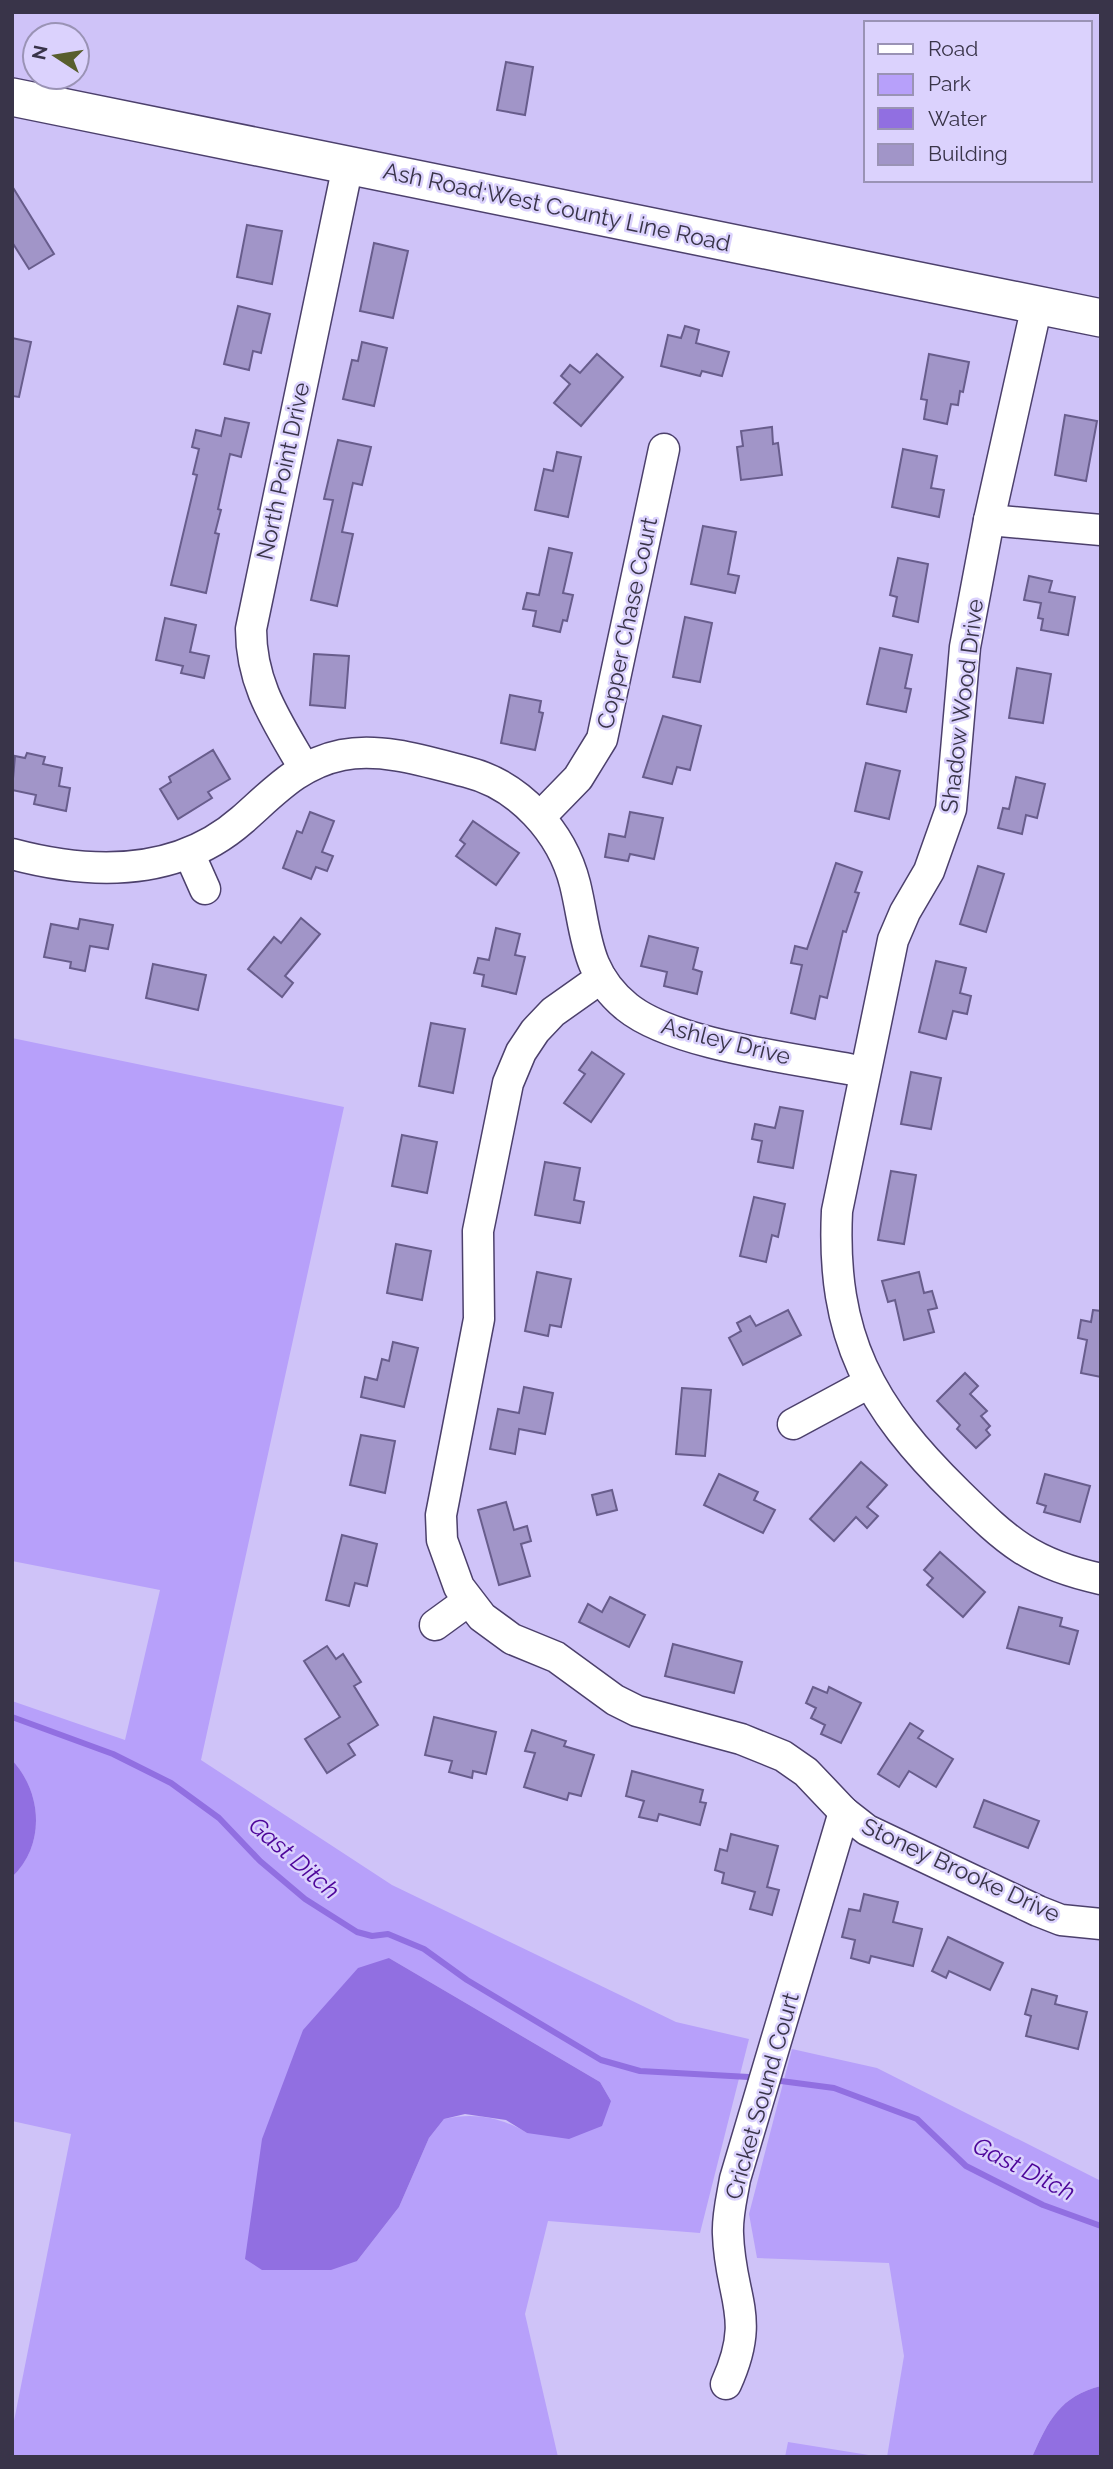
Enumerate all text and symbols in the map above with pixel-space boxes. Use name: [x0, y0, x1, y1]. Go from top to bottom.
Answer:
north arrow: [21, 21, 91, 91]
legend: [864, 21, 1092, 182]
text: Road: [928, 36, 978, 61]
text: N: [27, 43, 52, 62]
text: Park: [928, 71, 971, 96]
text: Water: [928, 106, 987, 131]
text: Building: [928, 141, 1008, 166]
street label: Ash Road;West County Line Road: [381, 156, 733, 257]
street label: North Point Drive: [251, 380, 315, 562]
street label: Copper Chase Court: [591, 514, 662, 731]
street label: Shadow Wood Drive: [935, 597, 988, 815]
street label: Ashley Drive: [659, 1011, 793, 1070]
water label: Gast Ditch: [243, 1810, 346, 1905]
street label: Stoney Brooke Drive: [858, 1812, 1065, 1927]
street label: Cricket Sound Court: [719, 1989, 804, 2202]
water label: Gast Ditch: [968, 2130, 1080, 2207]

